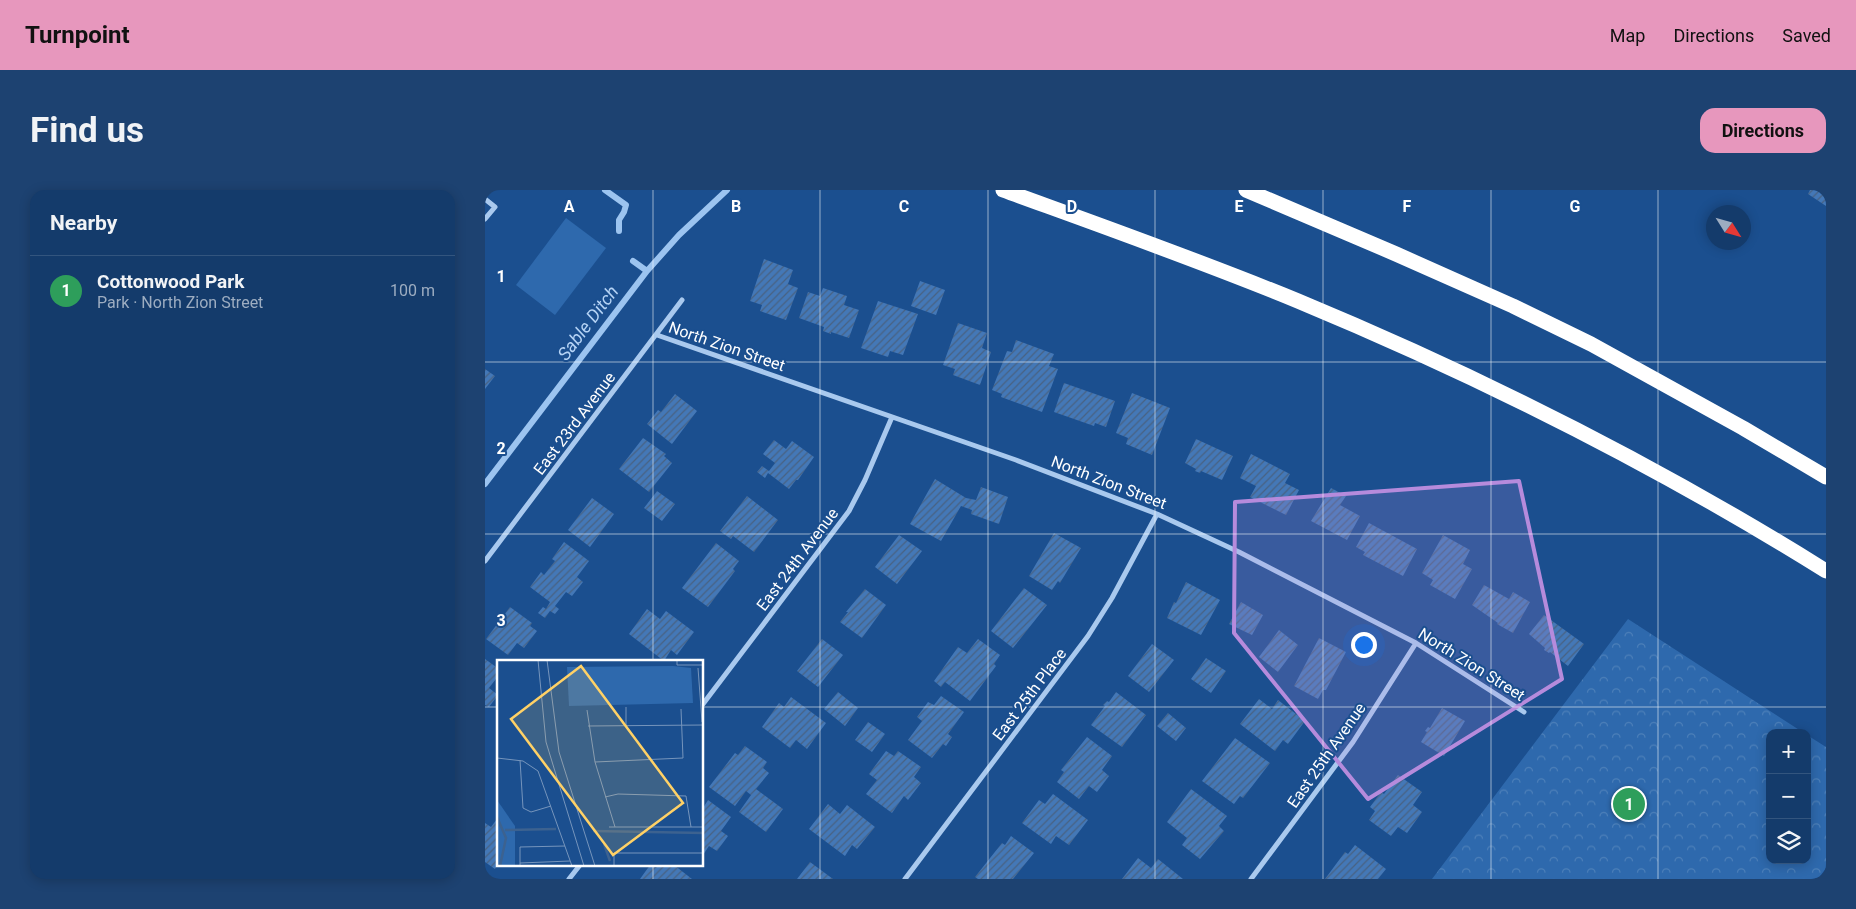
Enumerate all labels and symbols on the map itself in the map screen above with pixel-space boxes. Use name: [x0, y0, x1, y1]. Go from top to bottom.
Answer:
text: A: [564, 197, 575, 216]
text: B: [731, 197, 741, 216]
text: C: [899, 197, 909, 216]
text: D: [1067, 197, 1077, 216]
text: E: [1235, 197, 1244, 216]
text: F: [1403, 197, 1412, 216]
text: G: [1570, 197, 1581, 216]
north arrow: [1706, 205, 1751, 250]
text: 1: [496, 267, 506, 286]
water label: Sable Ditch: [553, 281, 622, 364]
street label: North Zion Street: [666, 318, 788, 375]
street label: East 23rd Avenue: [530, 368, 619, 478]
text: 2: [496, 439, 506, 458]
street label: North Zion Street: [1048, 452, 1169, 513]
street label: East 24th Avenue: [753, 504, 842, 614]
text: 3: [496, 611, 506, 630]
street label: North Zion Street: [1415, 624, 1528, 705]
your location: [1351, 632, 1377, 658]
street label: East 25th Place: [988, 644, 1070, 744]
inset map: [497, 660, 704, 866]
street label: East 25th Avenue: [1283, 699, 1370, 811]
pin: 1: [1613, 785, 1645, 823]

